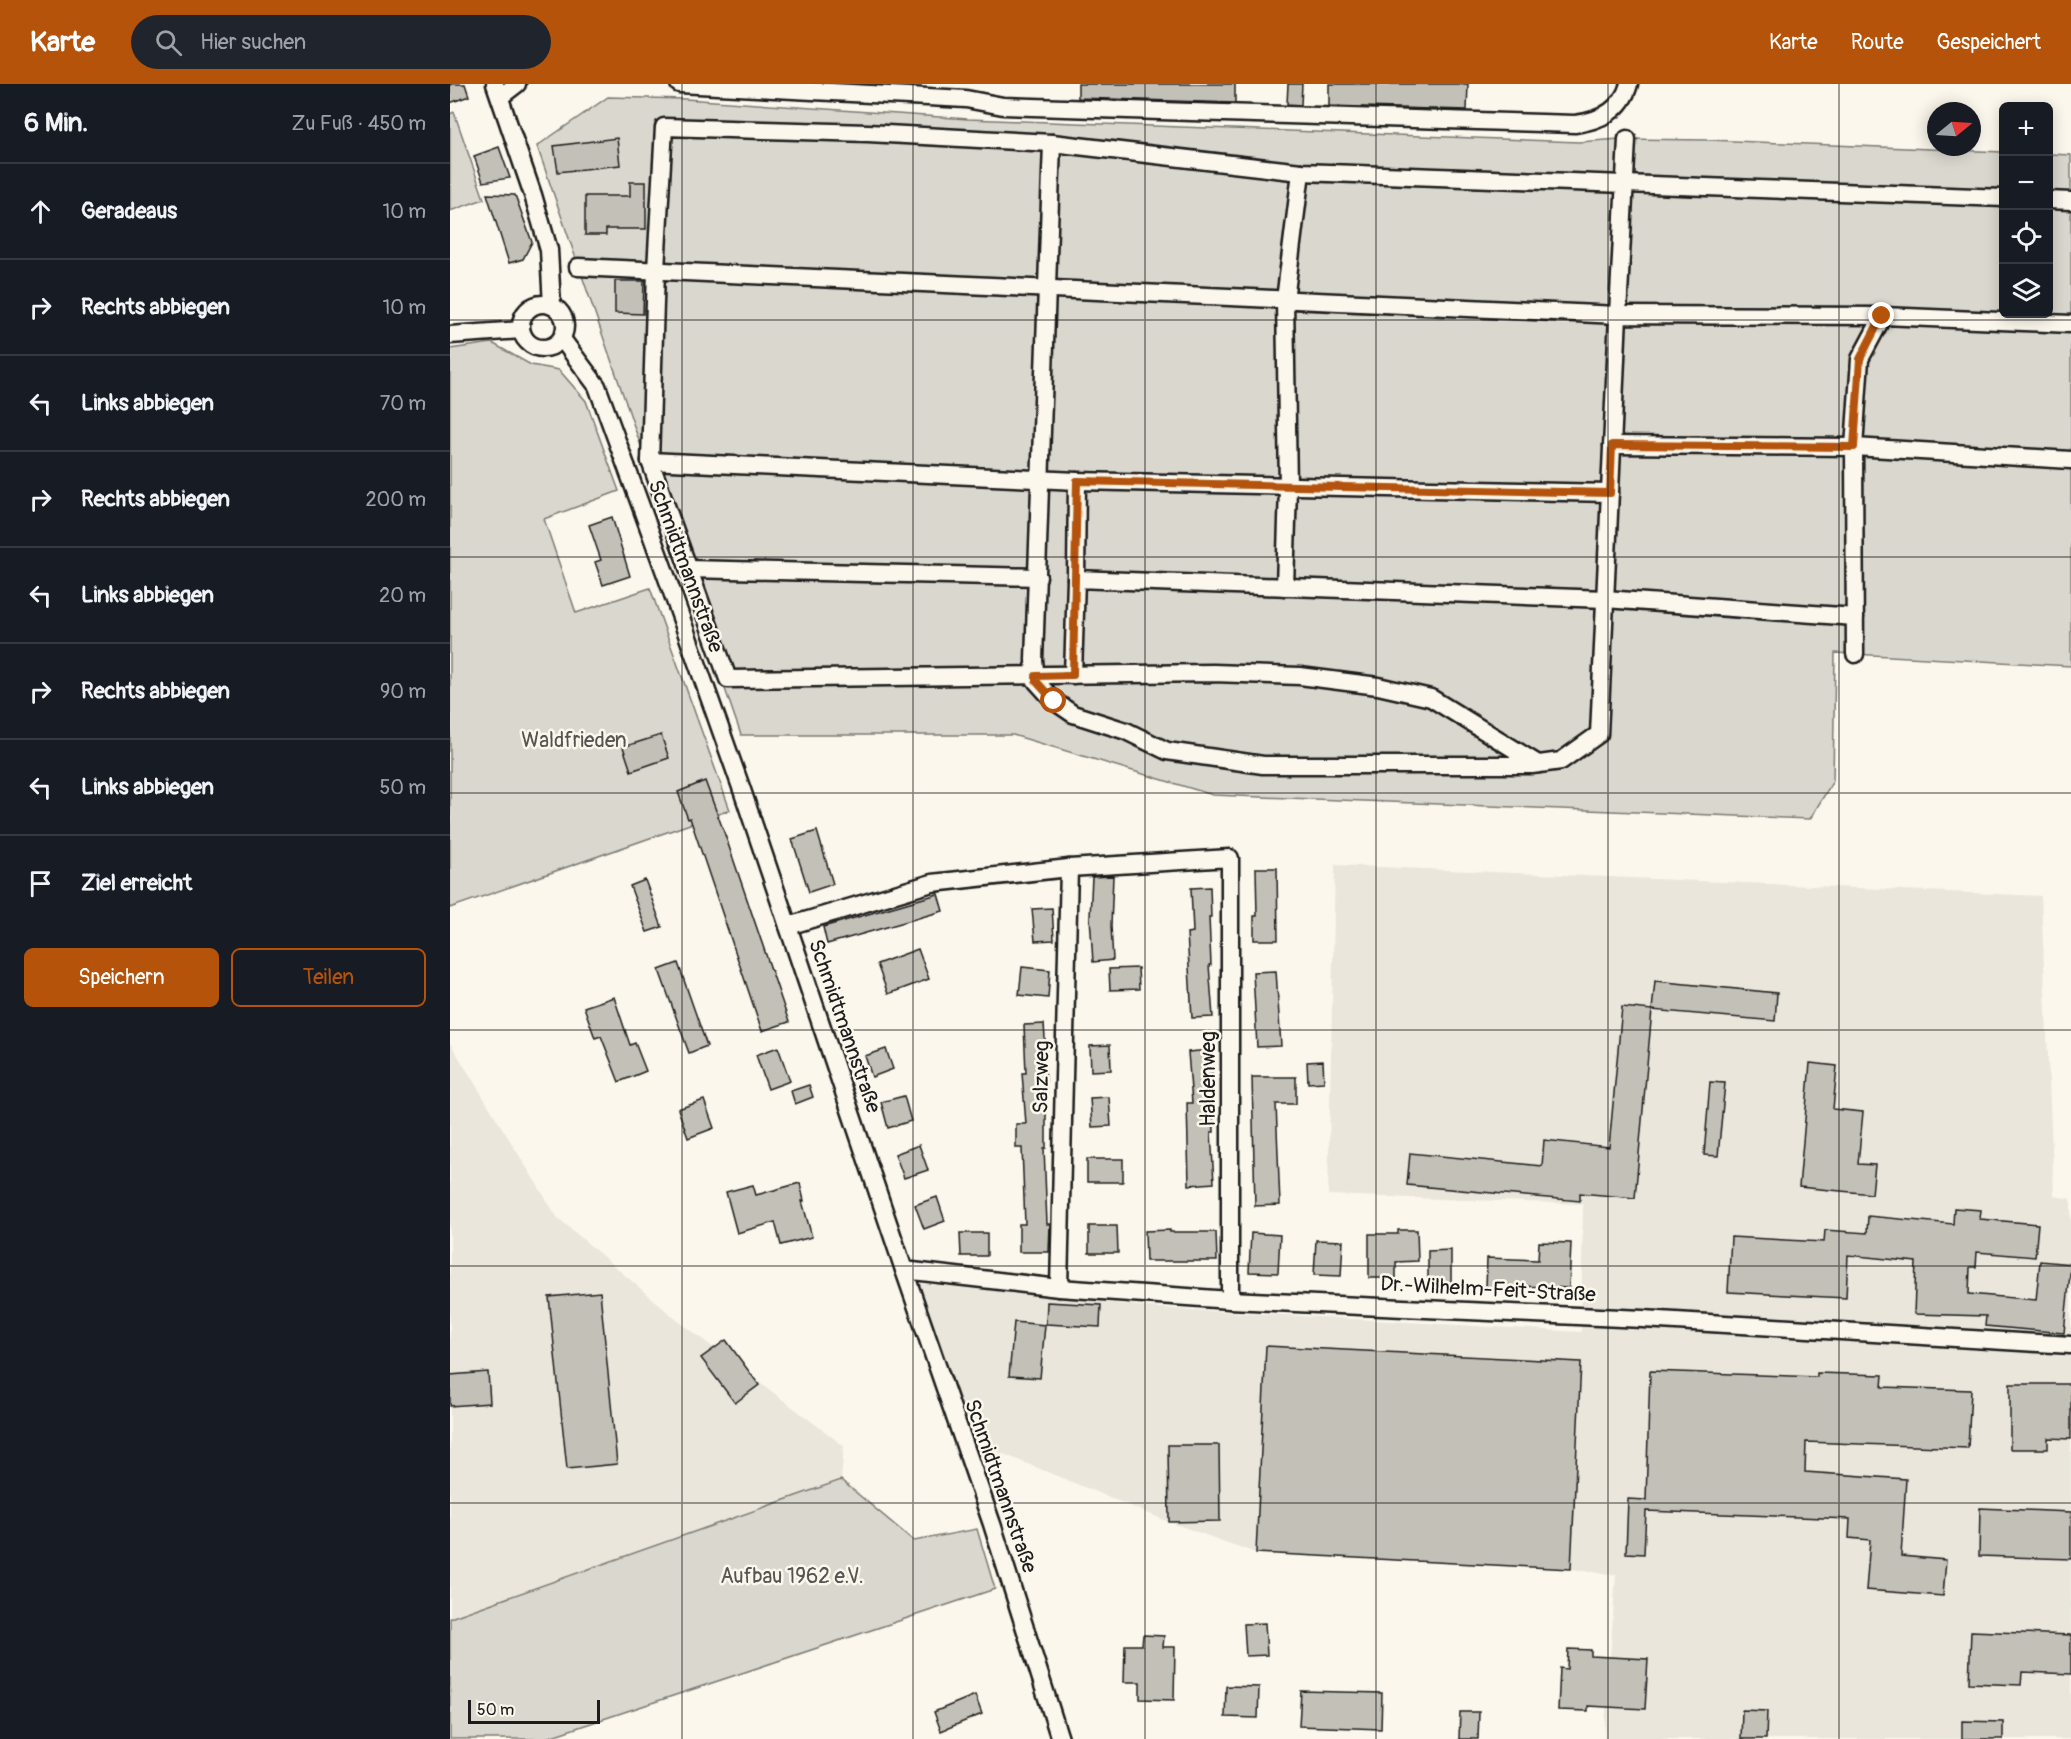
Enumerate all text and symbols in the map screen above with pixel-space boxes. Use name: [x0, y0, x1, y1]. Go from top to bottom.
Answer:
search box: [131, 15, 551, 69]
text: Karte: [30, 25, 95, 60]
icon: search: [152, 26, 185, 59]
text: Hier suchen: [200, 28, 306, 56]
text: Karte: [1769, 29, 1818, 56]
text: Route: [1851, 29, 1904, 56]
text: Gespeichert: [1937, 29, 2041, 56]
north arrow: [1927, 102, 1981, 156]
map controls: [1999, 102, 2053, 318]
button: +: [1999, 102, 2053, 156]
text: 6 Min.: [24, 107, 88, 139]
text: Zu Fuß · 450 m: [292, 111, 426, 136]
button: −: [1999, 156, 2053, 210]
icon: ahead: [24, 195, 57, 228]
text: Geradeaus: [81, 197, 177, 225]
text: 10 m: [382, 199, 426, 224]
button: locate: [1999, 210, 2053, 264]
button: layers: [1999, 264, 2053, 318]
icon: right: [24, 291, 57, 324]
text: Rechts abbiegen: [81, 293, 230, 321]
text: 10 m: [382, 295, 426, 320]
route end: [1868, 302, 1894, 328]
icon: left: [24, 387, 57, 420]
text: Links abbiegen: [81, 389, 214, 417]
text: 70 m: [380, 391, 426, 416]
street label: Schmidtmannstraße: [642, 476, 730, 657]
icon: right: [24, 483, 57, 516]
text: Rechts abbiegen: [81, 485, 230, 513]
text: 200 m: [365, 487, 426, 512]
icon: left: [24, 579, 57, 612]
text: Links abbiegen: [81, 581, 214, 609]
text: 20 m: [379, 583, 426, 608]
icon: right: [24, 675, 57, 708]
text: Rechts abbiegen: [81, 677, 230, 705]
text: 90 m: [380, 679, 426, 704]
route start: [1040, 687, 1066, 713]
park label: Waldfrieden: [521, 727, 627, 754]
icon: left: [24, 771, 57, 804]
text: Links abbiegen: [81, 773, 214, 801]
text: 50 m: [379, 775, 426, 800]
icon: arrive: [24, 867, 57, 900]
text: Ziel erreicht: [81, 869, 192, 897]
street label: Schmidtmannstraße: [802, 936, 887, 1117]
button: Speichern: [24, 948, 219, 1007]
button: Teilen: [231, 948, 426, 1007]
street label: Haldenweg: [1195, 1031, 1222, 1127]
street label: Salzweg: [1027, 1040, 1056, 1114]
street label: Dr.-Wilhelm-Feit-Straße: [1380, 1270, 1597, 1309]
street label: Schmidtmannstraße: [958, 1396, 1043, 1577]
park label: Aufbau 1962 e.V.: [720, 1563, 864, 1590]
scale bar: [468, 1697, 600, 1724]
text: 50 m: [477, 1700, 514, 1720]

